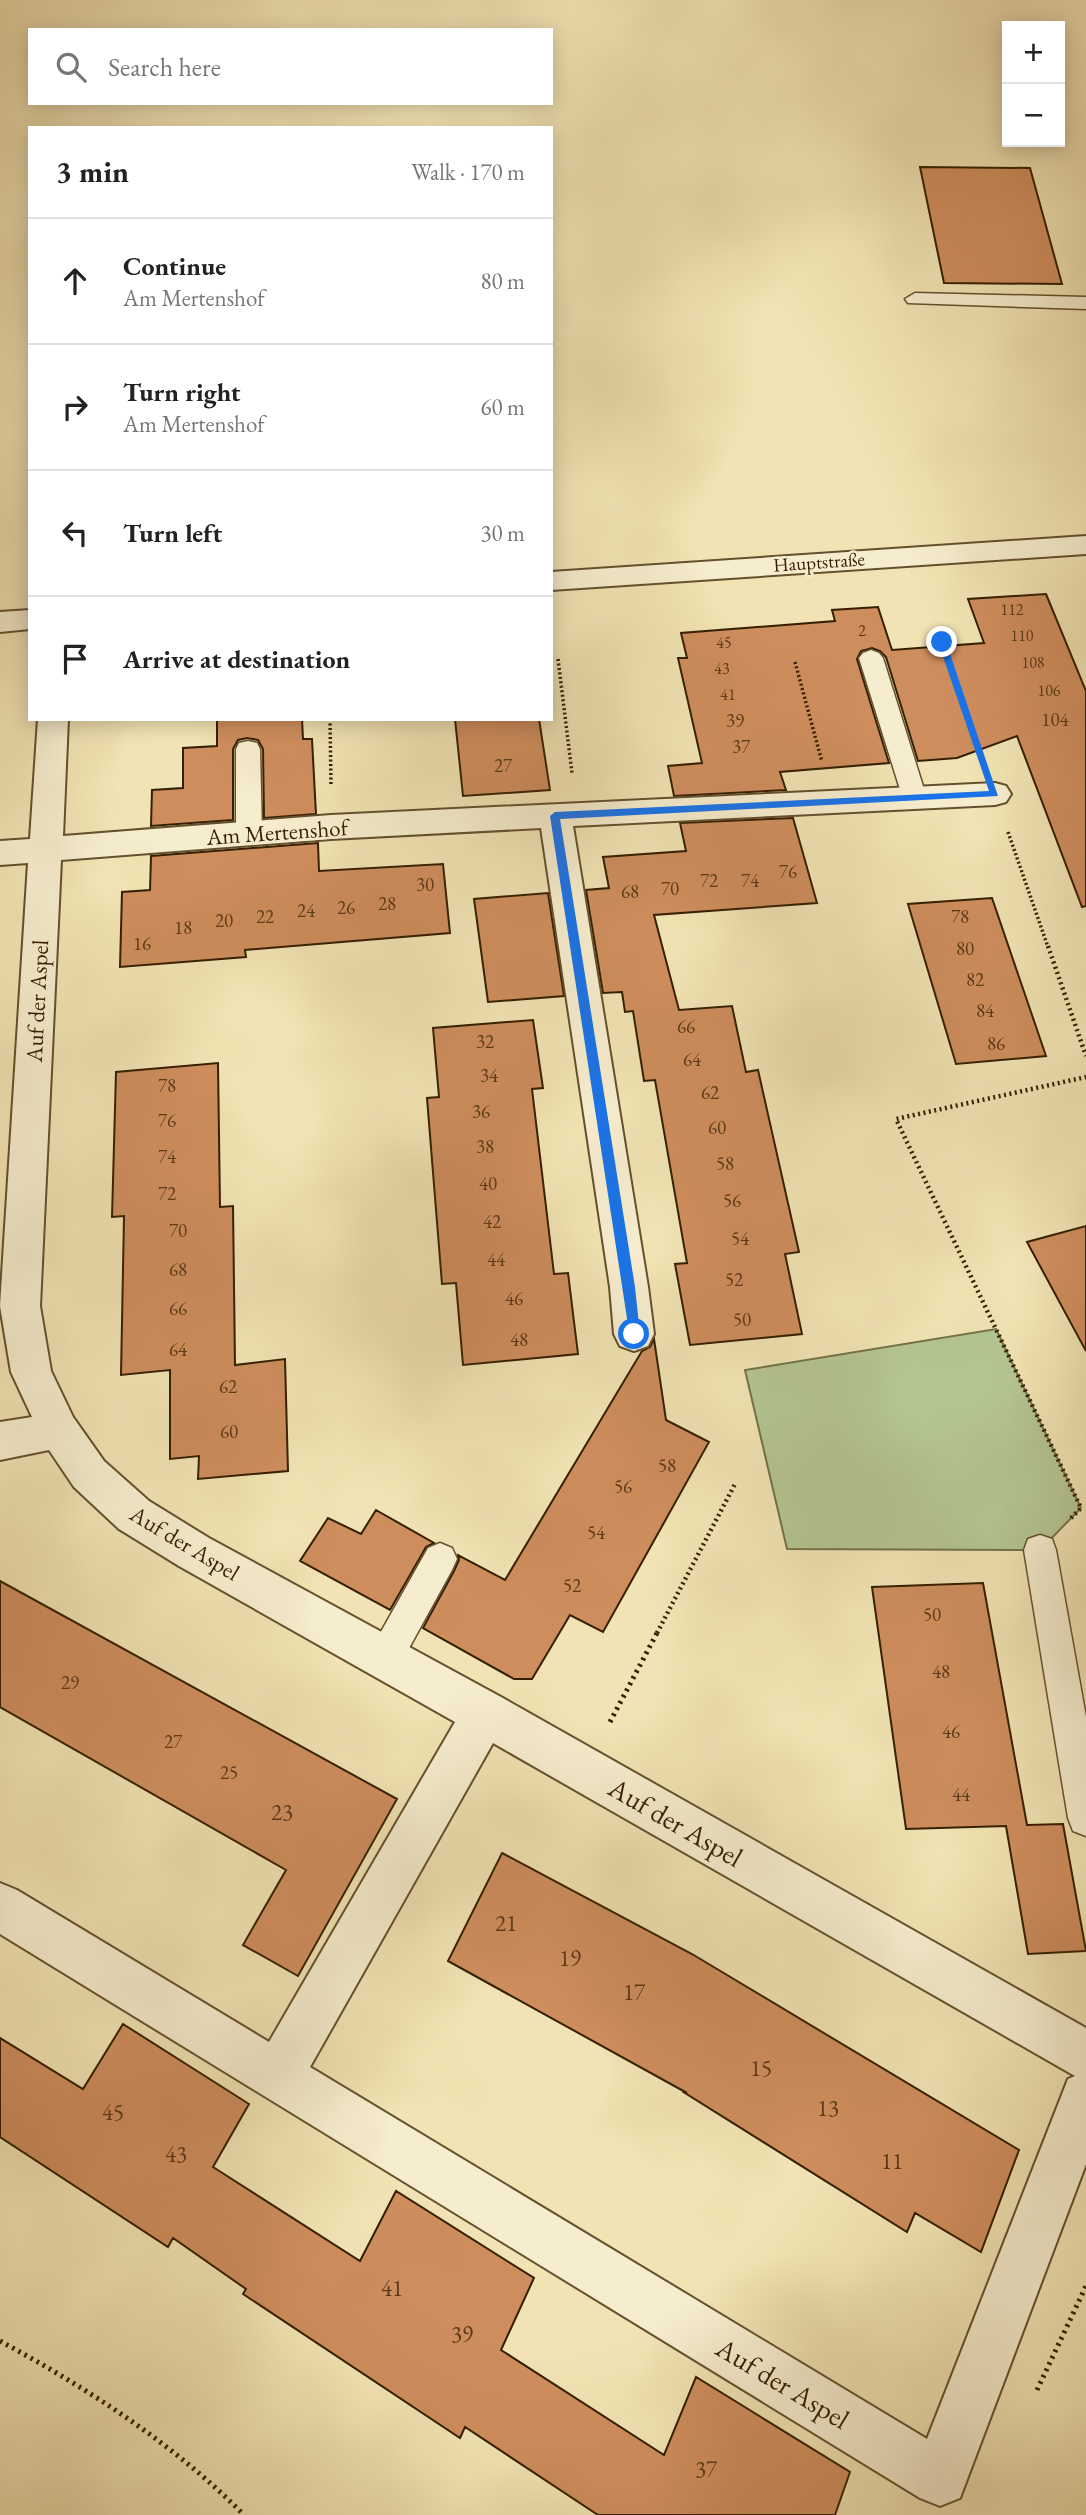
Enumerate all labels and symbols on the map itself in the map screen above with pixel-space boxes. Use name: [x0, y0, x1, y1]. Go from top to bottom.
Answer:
street label: Hauptstraße: [772, 546, 866, 578]
house number: 112: [1000, 599, 1024, 620]
house number: 2: [858, 620, 866, 641]
house number: 110: [1010, 625, 1034, 646]
route end: [926, 626, 957, 657]
house number: 45: [716, 632, 732, 653]
house number: 108: [1021, 652, 1045, 673]
house number: 43: [714, 658, 730, 679]
house number: 106: [1037, 680, 1061, 701]
house number: 41: [720, 684, 736, 705]
house number: 104: [1041, 707, 1070, 732]
house number: 39: [726, 708, 744, 733]
house number: 37: [732, 734, 751, 759]
house number: 27: [494, 753, 513, 778]
street label: Am Mertenshof: [204, 812, 351, 852]
house number: 76: [779, 859, 797, 884]
house number: 72: [700, 868, 718, 893]
house number: 74: [741, 868, 760, 893]
house number: 30: [416, 872, 434, 897]
house number: 70: [661, 876, 679, 901]
house number: 68: [621, 879, 639, 904]
house number: 28: [378, 891, 396, 916]
house number: 26: [337, 895, 355, 920]
house number: 24: [297, 898, 316, 923]
house number: 22: [256, 904, 274, 929]
house number: 78: [951, 904, 969, 929]
house number: 20: [215, 908, 233, 933]
house number: 18: [174, 915, 192, 940]
house number: 16: [133, 931, 151, 956]
house number: 80: [956, 936, 974, 961]
street label: Auf der Aspel: [19, 939, 55, 1064]
house number: 82: [966, 967, 984, 992]
house number: 84: [976, 998, 995, 1023]
house number: 66: [677, 1014, 695, 1039]
house number: 32: [476, 1029, 494, 1054]
house number: 86: [987, 1031, 1005, 1056]
house number: 64: [683, 1047, 702, 1072]
house number: 34: [480, 1063, 499, 1088]
house number: 78: [158, 1073, 176, 1098]
house number: 62: [701, 1080, 719, 1105]
house number: 36: [472, 1099, 490, 1124]
house number: 76: [158, 1108, 176, 1133]
house number: 60: [708, 1115, 726, 1140]
house number: 38: [476, 1134, 494, 1159]
house number: 74: [158, 1144, 177, 1169]
house number: 58: [716, 1151, 734, 1176]
house number: 40: [479, 1171, 497, 1196]
house number: 72: [158, 1181, 176, 1206]
house number: 56: [723, 1188, 741, 1213]
house number: 42: [483, 1209, 501, 1234]
house number: 70: [169, 1218, 187, 1243]
house number: 54: [731, 1226, 750, 1251]
house number: 44: [487, 1247, 506, 1272]
house number: 68: [169, 1257, 187, 1282]
house number: 52: [725, 1267, 743, 1292]
house number: 46: [505, 1286, 523, 1311]
house number: 66: [169, 1296, 187, 1321]
house number: 50: [733, 1307, 751, 1332]
route start: [618, 1318, 649, 1349]
house number: 48: [510, 1327, 528, 1352]
house number: 64: [169, 1337, 188, 1362]
house number: 62: [219, 1374, 237, 1399]
house number: 60: [220, 1419, 238, 1444]
house number: 58: [658, 1453, 676, 1478]
house number: 56: [614, 1474, 632, 1499]
street label: Auf der Aspel: [124, 1498, 246, 1588]
house number: 54: [587, 1520, 606, 1545]
house number: 52: [563, 1573, 581, 1598]
house number: 50: [923, 1602, 941, 1627]
house number: 48: [932, 1659, 950, 1684]
house number: 29: [61, 1670, 79, 1695]
house number: 46: [942, 1719, 960, 1744]
house number: 27: [164, 1729, 183, 1754]
house number: 25: [220, 1760, 238, 1785]
street label: Auf der Aspel: [601, 1769, 750, 1875]
house number: 44: [952, 1782, 971, 1807]
house number: 23: [271, 1797, 293, 1827]
house number: 21: [495, 1908, 517, 1938]
house number: 19: [559, 1943, 581, 1973]
house number: 17: [623, 1977, 646, 2007]
house number: 15: [750, 2053, 772, 2083]
house number: 13: [817, 2093, 839, 2123]
house number: 45: [102, 2097, 124, 2127]
house number: 43: [165, 2139, 187, 2169]
house number: 11: [881, 2146, 903, 2176]
house number: 41: [381, 2273, 403, 2303]
house number: 39: [451, 2319, 473, 2349]
street label: Auf der Aspel: [709, 2329, 856, 2437]
house number: 37: [695, 2454, 718, 2484]

